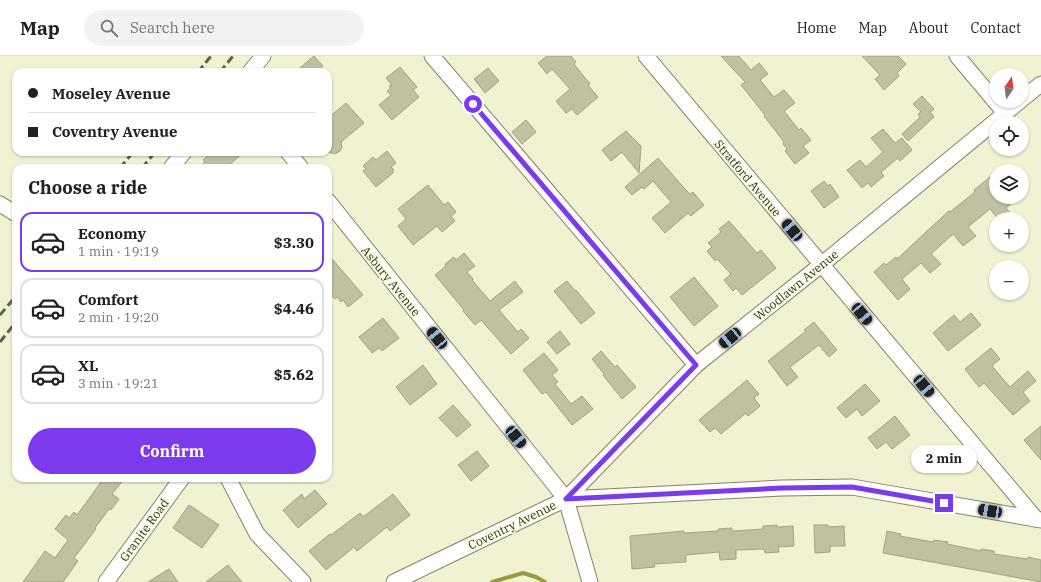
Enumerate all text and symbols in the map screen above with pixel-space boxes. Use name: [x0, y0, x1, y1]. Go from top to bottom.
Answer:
search box: [84, 10, 364, 46]
text: Map: [20, 16, 60, 40]
icon: search: [98, 17, 120, 39]
text: Search here: [130, 18, 214, 37]
text: Home: [797, 19, 836, 37]
text: Map: [858, 19, 887, 37]
text: About: [909, 19, 948, 37]
text: Contact: [970, 19, 1021, 37]
north arrow: [989, 68, 1029, 108]
map controls: [989, 68, 1029, 300]
text: Moseley Avenue: [52, 84, 170, 103]
route start: [464, 95, 482, 113]
button: locate: [989, 116, 1029, 156]
text: Coventry Avenue: [52, 122, 177, 141]
street label: Stratford Avenue: [712, 137, 784, 219]
button: layers: [989, 164, 1029, 204]
text: Choose a ride: [28, 176, 147, 199]
button: +: [989, 212, 1029, 252]
car: [780, 217, 804, 243]
icon: car: [30, 224, 66, 260]
text: Economy: [78, 224, 146, 243]
text: $3.30: [274, 233, 314, 252]
text: 1 min · 19:19: [78, 243, 159, 260]
street label: Asbury Avenue: [358, 243, 424, 319]
street label: Woodlawn Avenue: [751, 246, 841, 324]
button: −: [989, 260, 1029, 300]
icon: car: [30, 290, 66, 326]
text: Comfort: [78, 290, 138, 309]
text: $4.46: [274, 299, 314, 318]
car: [850, 301, 874, 327]
text: 2 min · 19:20: [78, 309, 159, 326]
car: [425, 325, 449, 351]
car: [717, 326, 743, 350]
icon: car: [30, 356, 66, 392]
text: XL: [78, 356, 98, 375]
text: $5.62: [274, 365, 314, 384]
car: [912, 373, 936, 399]
text: 3 min · 19:21: [78, 375, 159, 392]
car: [504, 424, 528, 450]
button: Confirm: [28, 428, 316, 474]
callout: 2 min: [911, 445, 977, 473]
text: 2 min: [926, 450, 962, 467]
route end: [935, 494, 953, 512]
street label: Granite Road: [116, 496, 172, 564]
street label: Coventry Avenue: [466, 497, 558, 553]
car: [977, 503, 1003, 519]

